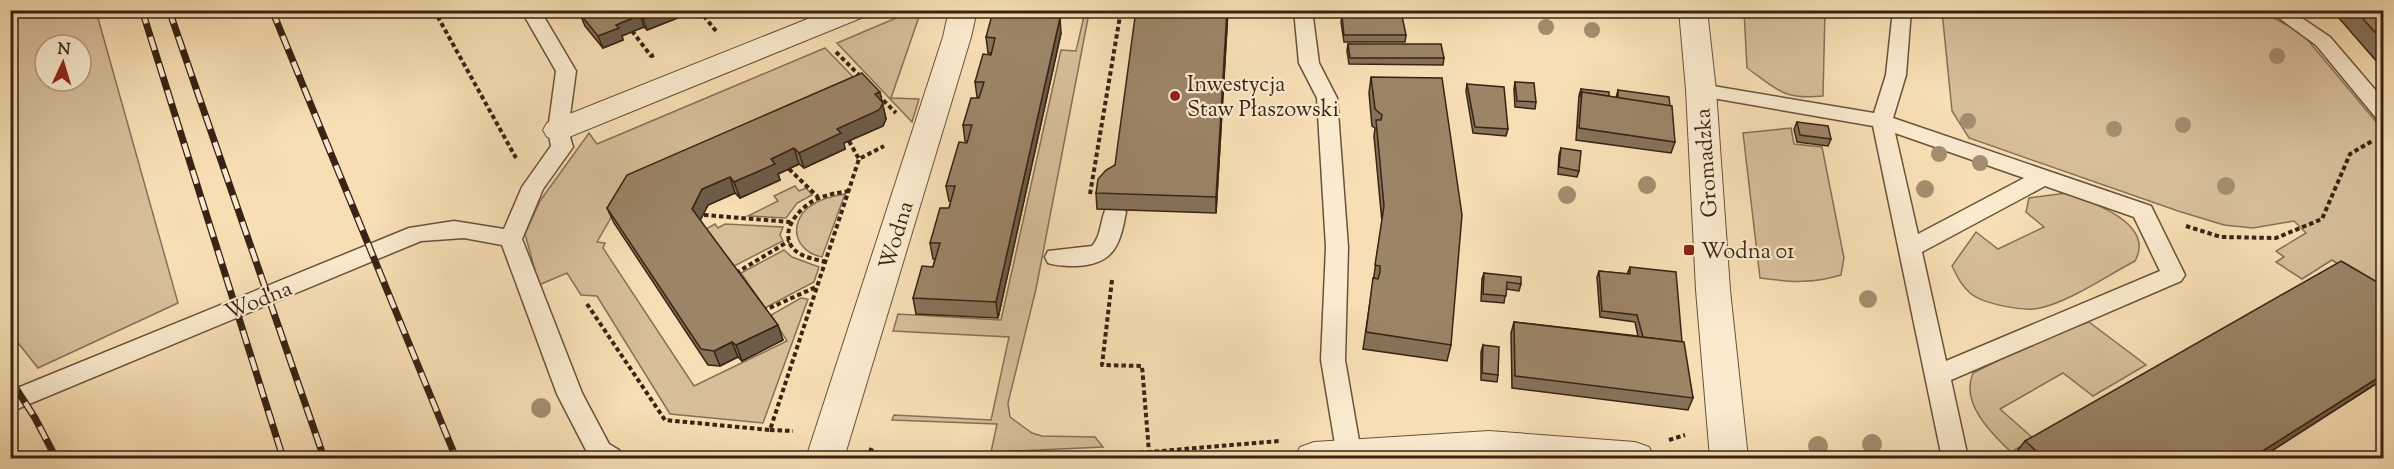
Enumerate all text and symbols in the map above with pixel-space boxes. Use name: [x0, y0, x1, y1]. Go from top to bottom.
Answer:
north arrow: [33, 33, 93, 93]
text: N: [57, 39, 71, 62]
place label: Inwestycja Staw Płaszowski: [1187, 70, 1339, 127]
marker: Inwestycja Staw Płaszowski: [1168, 89, 1182, 103]
street label: Gromadzka: [1688, 107, 1728, 218]
street label: Wodna: [872, 198, 923, 274]
place label: Wodna 01: [1701, 237, 1795, 269]
marker: Wodna 01: [1682, 243, 1696, 257]
street label: Wodna: [221, 274, 298, 330]

